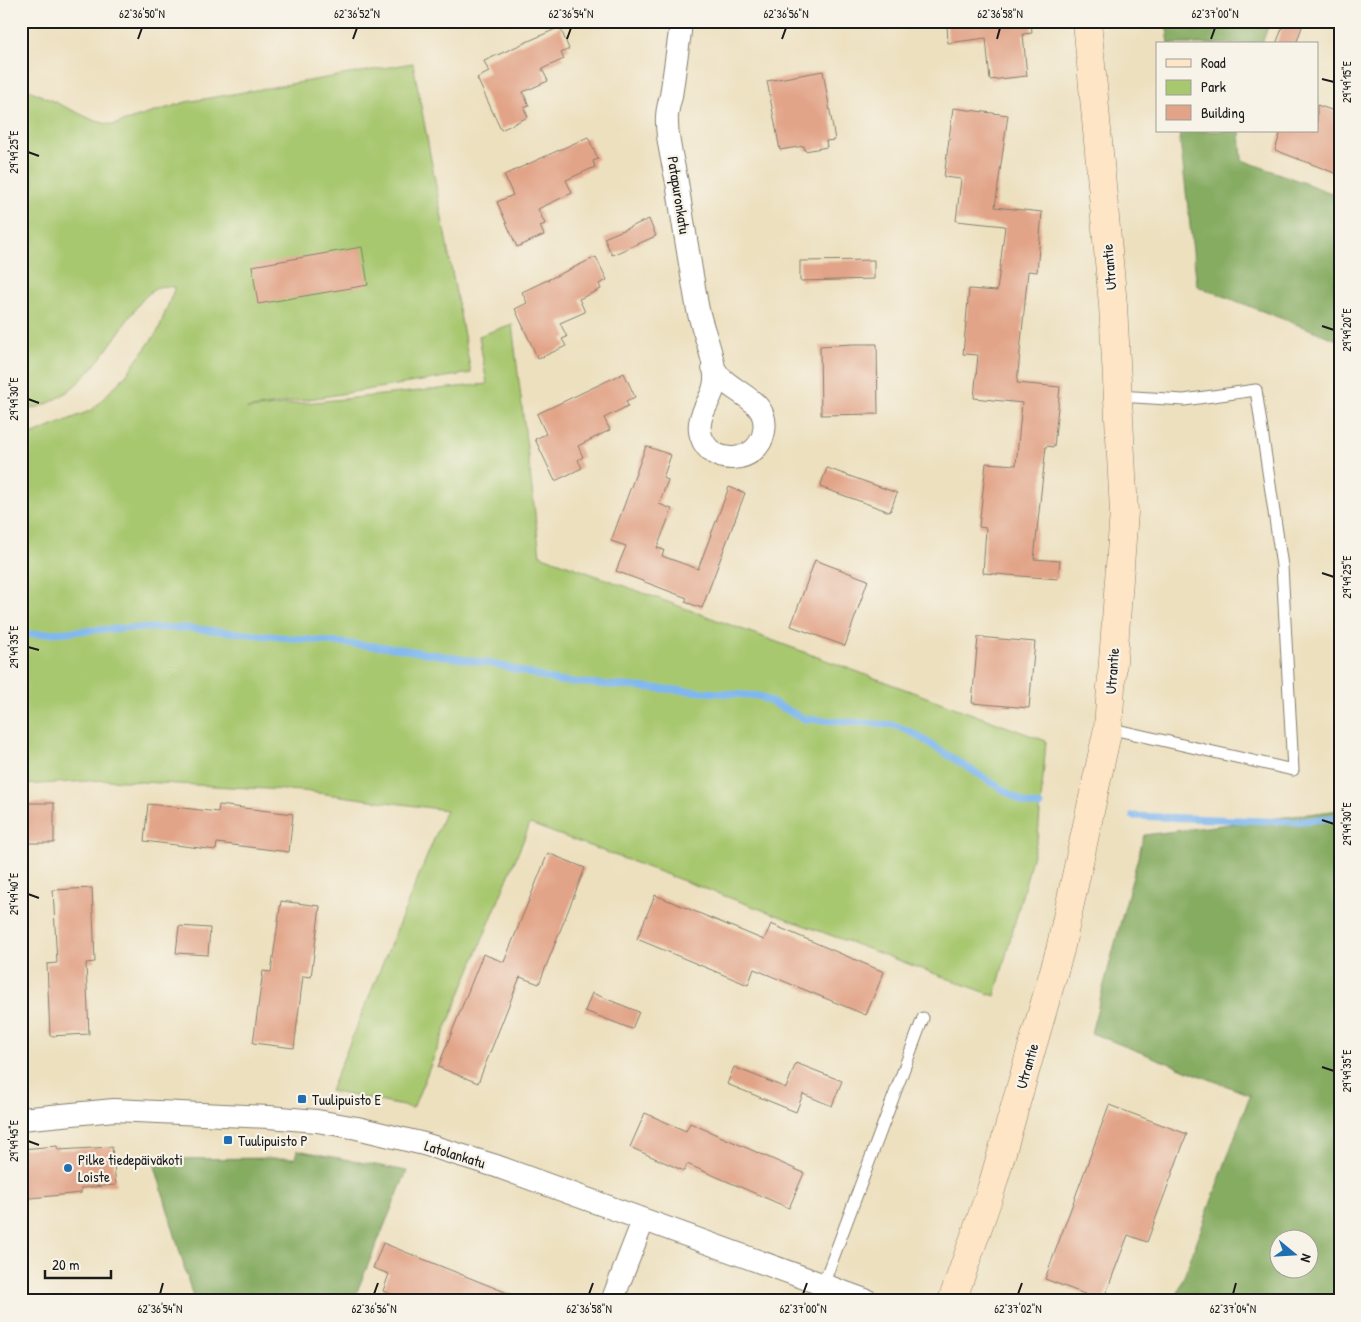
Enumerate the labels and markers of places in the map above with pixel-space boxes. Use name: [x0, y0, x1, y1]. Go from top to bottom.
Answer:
place label: Tuulipuisto E: [312, 1089, 382, 1110]
marker: Tuulipuisto E: [296, 1093, 308, 1105]
place label: Tuulipuisto P: [238, 1130, 308, 1151]
marker: Tuulipuisto P: [222, 1134, 234, 1146]
place label: Pilke tiedepäiväkoti Loiste: [78, 1149, 183, 1187]
marker: Pilke tiedepäiväkoti Loiste: [62, 1162, 74, 1174]

